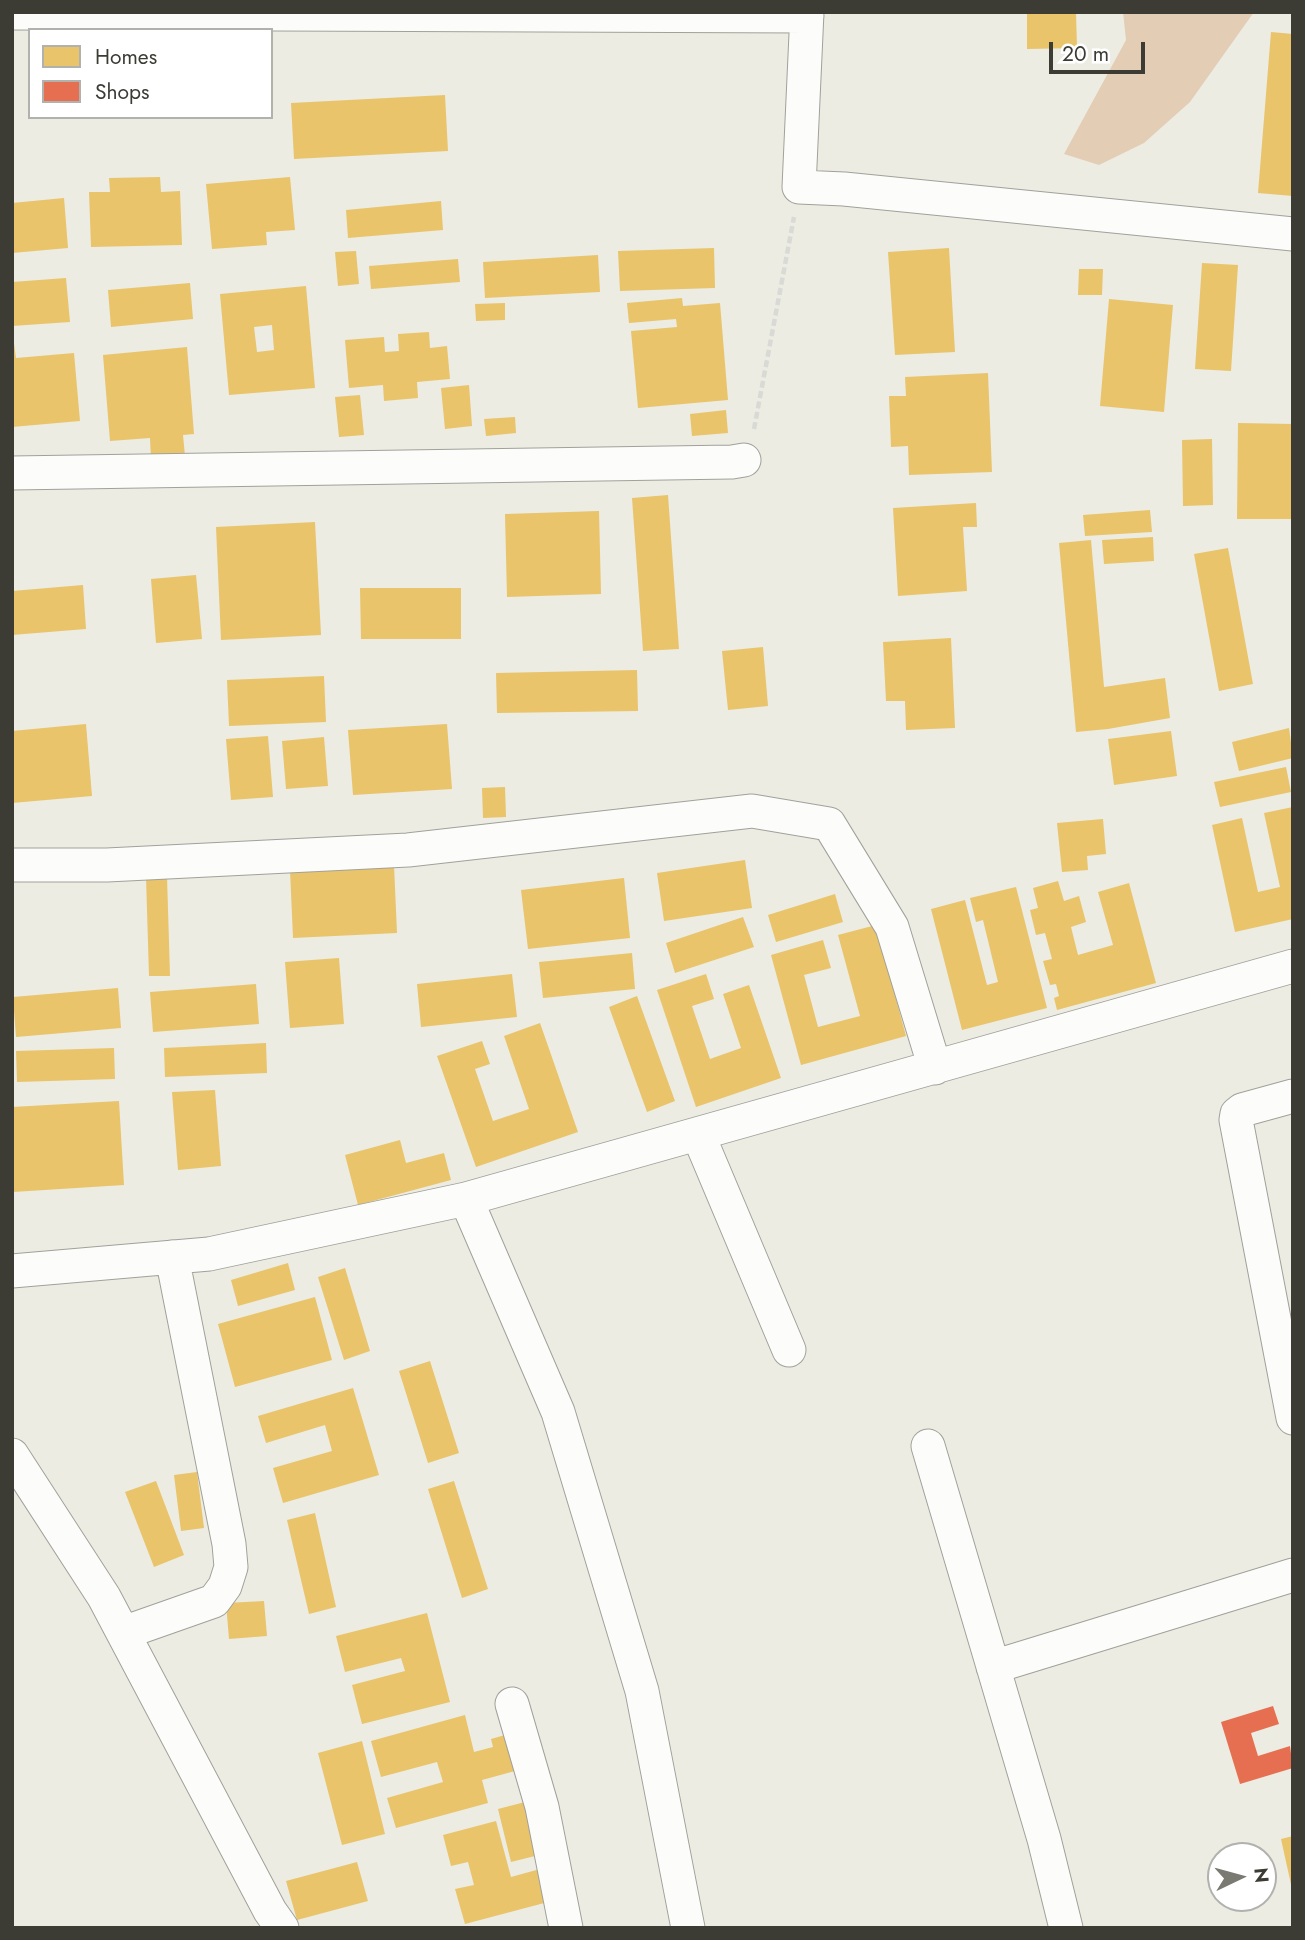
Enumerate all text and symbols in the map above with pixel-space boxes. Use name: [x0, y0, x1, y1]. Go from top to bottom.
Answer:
legend: [28, 28, 273, 119]
scale bar: [1053, 28, 1149, 72]
text: 20 m: [1062, 39, 1109, 69]
text: Homes: [95, 42, 157, 72]
text: Shops: [95, 77, 149, 107]
north arrow: [1207, 1842, 1277, 1912]
text: N: [1247, 1867, 1276, 1884]

